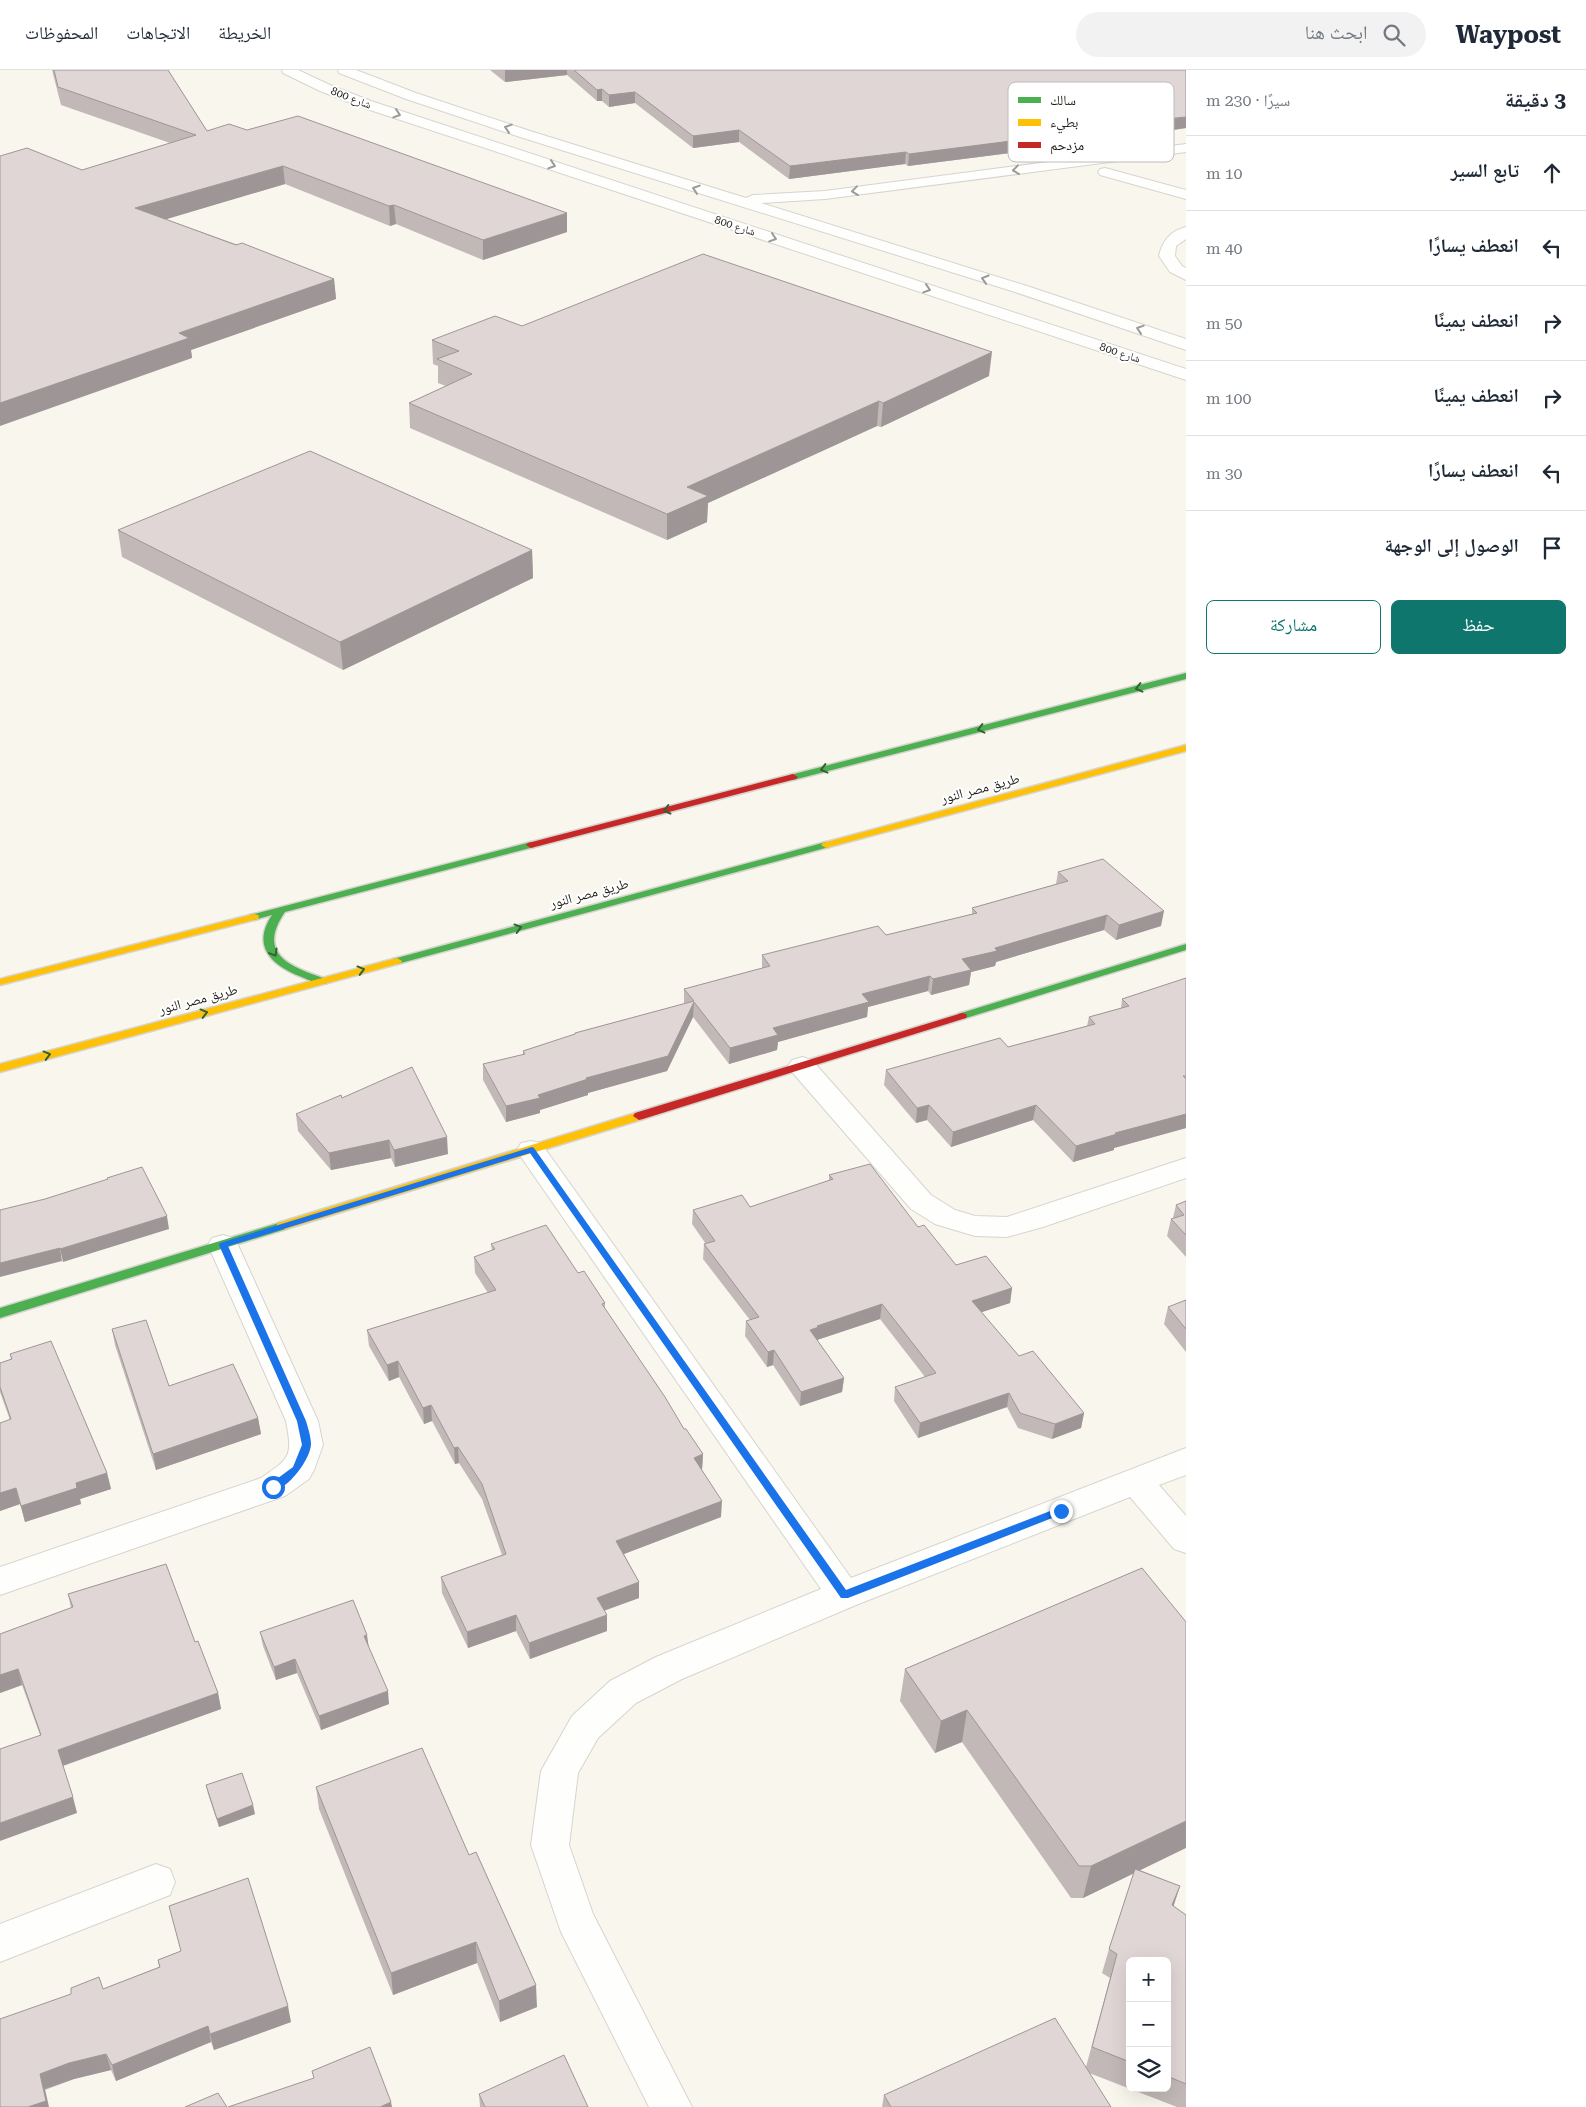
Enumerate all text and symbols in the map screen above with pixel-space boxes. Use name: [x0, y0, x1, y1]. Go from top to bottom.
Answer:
search box: [1076, 12, 1426, 57]
text: ابحث هنا: [1305, 21, 1368, 44]
icon: search: [1380, 21, 1408, 49]
text: Waypost: [1456, 21, 1561, 49]
text: المحفوظات: [25, 22, 98, 43]
text: الاتجاهات: [126, 22, 190, 43]
text: الخريطة: [218, 22, 271, 43]
legend: [1008, 82, 1174, 162]
street label: شارع 800: [329, 84, 373, 112]
text: 3 دقيقة: [1505, 88, 1566, 112]
text: سيرًا · 230 m: [1206, 91, 1290, 110]
text: سالك: [1050, 92, 1076, 108]
one-way arrow: [393, 109, 401, 119]
text: بطيء: [1050, 114, 1079, 134]
one-way arrow: [505, 124, 513, 134]
text: مزدحم: [1050, 137, 1084, 155]
text: تابع السير: [1451, 159, 1519, 182]
icon: ahead: [1538, 159, 1566, 187]
one-way arrow: [547, 160, 555, 170]
one-way arrow: [1012, 164, 1020, 175]
text: 10 m: [1206, 164, 1243, 183]
one-way arrow: [693, 185, 701, 195]
one-way arrow: [851, 185, 859, 196]
street label: شارع 800: [713, 213, 757, 239]
one-way arrow: [768, 232, 776, 242]
text: انعطف يسارًا: [1428, 234, 1519, 257]
icon: left: [1538, 234, 1566, 262]
text: 40 m: [1206, 239, 1243, 258]
one-way arrow: [982, 274, 990, 284]
one-way arrow: [922, 283, 931, 293]
text: انعطف يمينًا: [1434, 309, 1519, 332]
icon: right: [1538, 309, 1566, 337]
text: 50 m: [1206, 314, 1243, 333]
one-way arrow: [1136, 325, 1144, 335]
street label: شارع 800: [1098, 340, 1142, 366]
text: انعطف يمينًا: [1434, 384, 1519, 407]
icon: right: [1538, 384, 1566, 412]
text: 100 m: [1206, 389, 1252, 408]
text: انعطف يسارًا: [1428, 459, 1519, 482]
icon: left: [1538, 459, 1566, 487]
text: 30 m: [1206, 464, 1243, 483]
text: الوصول إلى الوجهة: [1384, 534, 1519, 557]
icon: arrive: [1538, 534, 1566, 562]
button: مشاركة: [1206, 600, 1381, 654]
button: حفظ: [1391, 600, 1566, 654]
one-way arrow: [1134, 682, 1143, 693]
one-way arrow: [977, 723, 986, 734]
one-way arrow: [820, 763, 828, 774]
street label: طريق مصر النور: [938, 770, 1022, 808]
one-way arrow: [663, 804, 671, 814]
street label: طريق مصر النور: [547, 875, 631, 913]
one-way arrow: [513, 923, 522, 934]
one-way arrow: [268, 948, 278, 957]
one-way arrow: [356, 966, 364, 976]
street label: طريق مصر النور: [156, 981, 240, 1019]
one-way arrow: [199, 1008, 207, 1018]
one-way arrow: [43, 1050, 52, 1061]
route start: [262, 1476, 285, 1499]
route end: [1050, 1500, 1073, 1523]
map controls: [1126, 1957, 1171, 2092]
button: +: [1126, 1957, 1171, 2002]
button: −: [1126, 2002, 1171, 2047]
button: layers: [1126, 2047, 1171, 2092]

